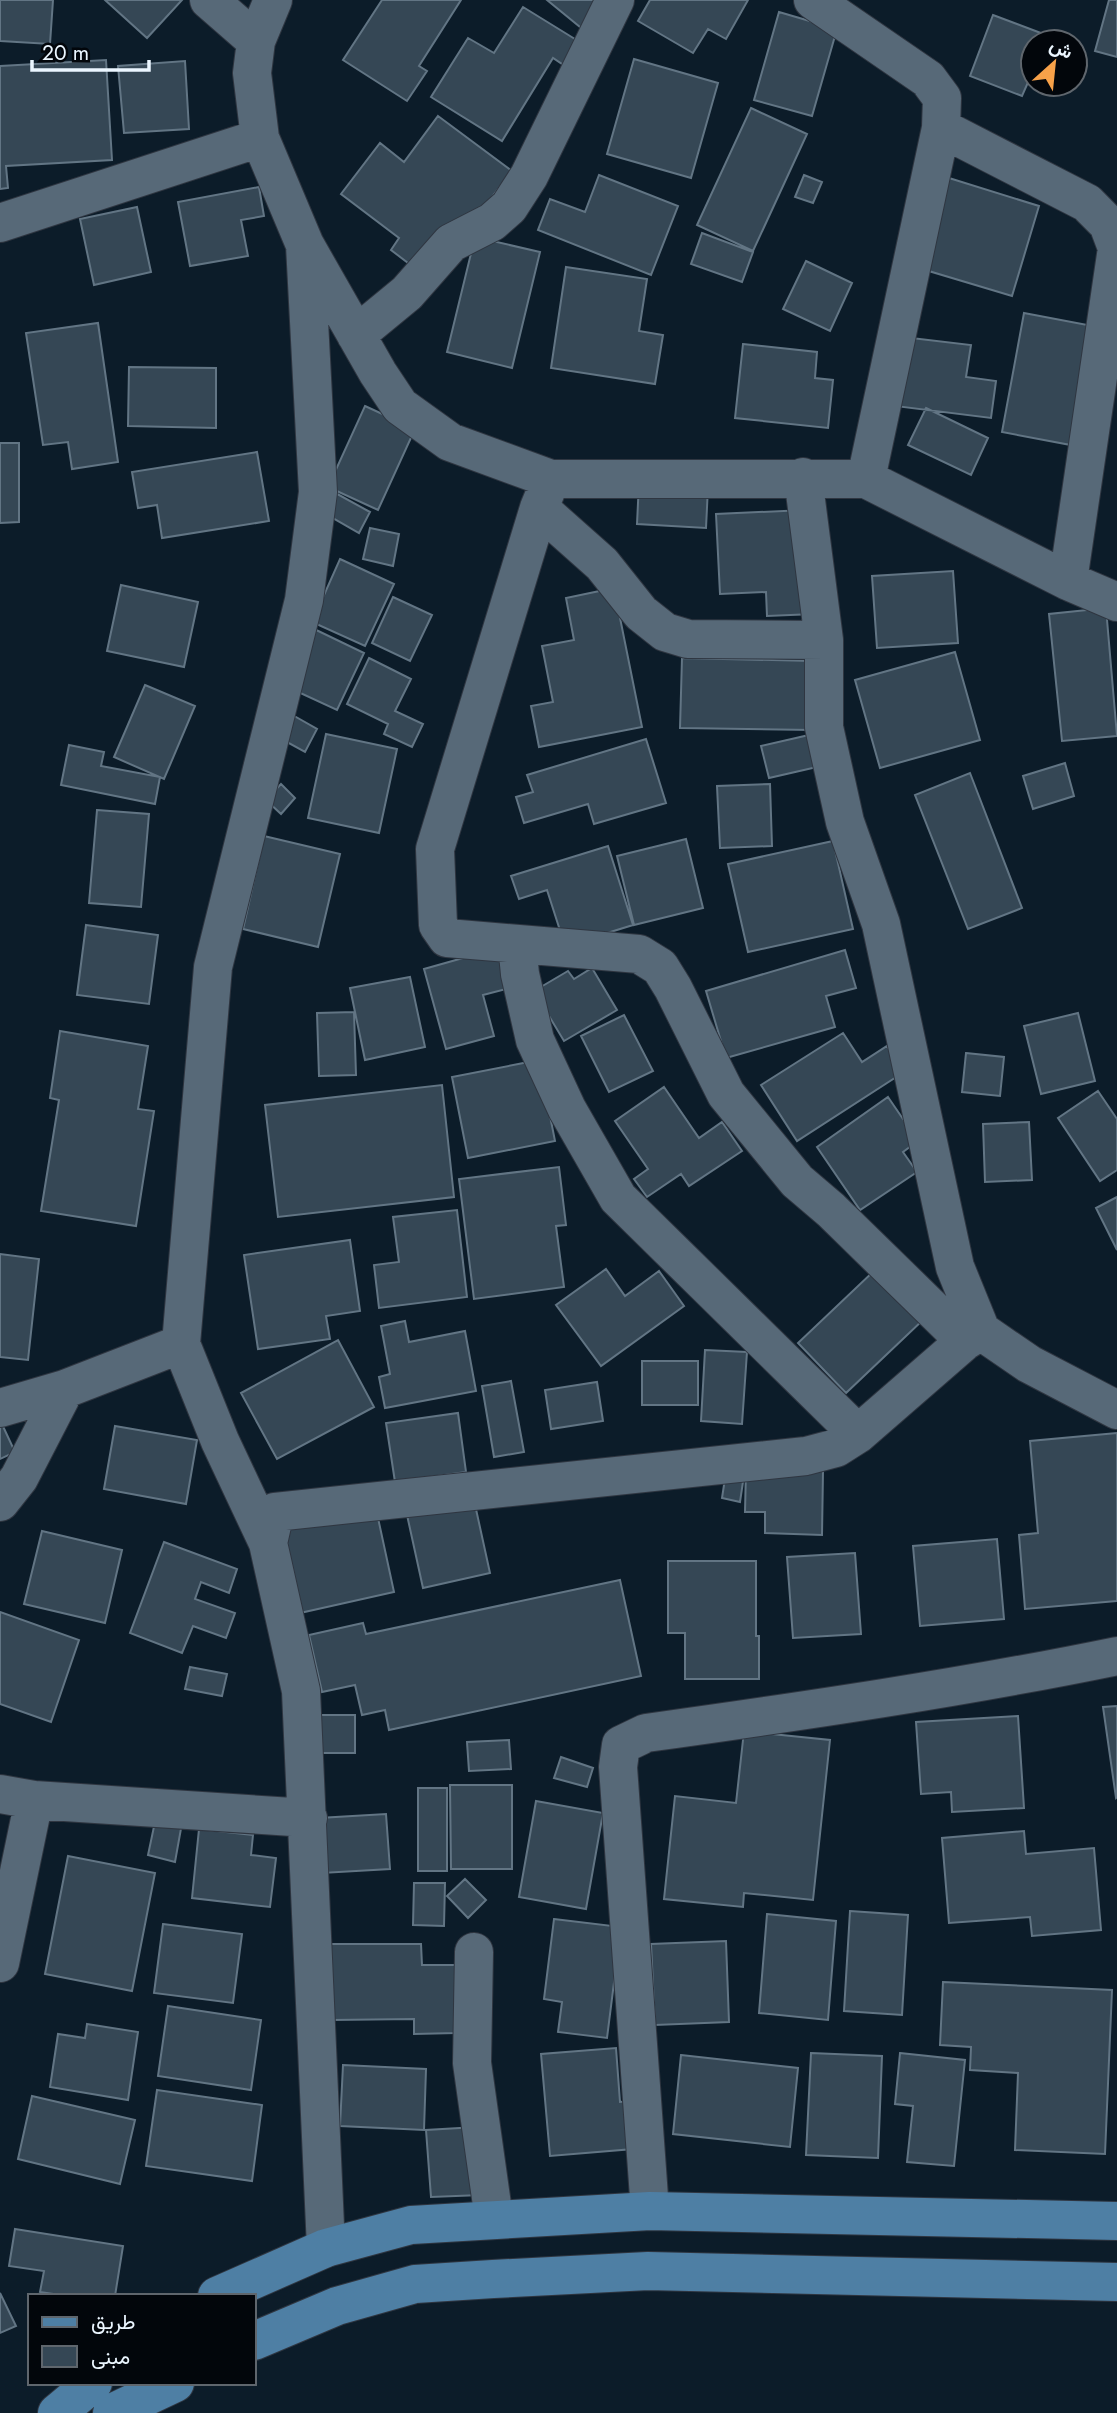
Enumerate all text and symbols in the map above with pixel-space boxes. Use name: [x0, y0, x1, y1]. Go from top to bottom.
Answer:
scale bar: [32, 28, 149, 72]
north arrow: [1019, 28, 1089, 98]
text: ش: [1045, 31, 1078, 66]
text: 20 m: [42, 38, 89, 68]
legend: [28, 2294, 256, 2385]
text: طريق: [91, 2307, 136, 2337]
text: مبنى: [91, 2342, 130, 2372]

